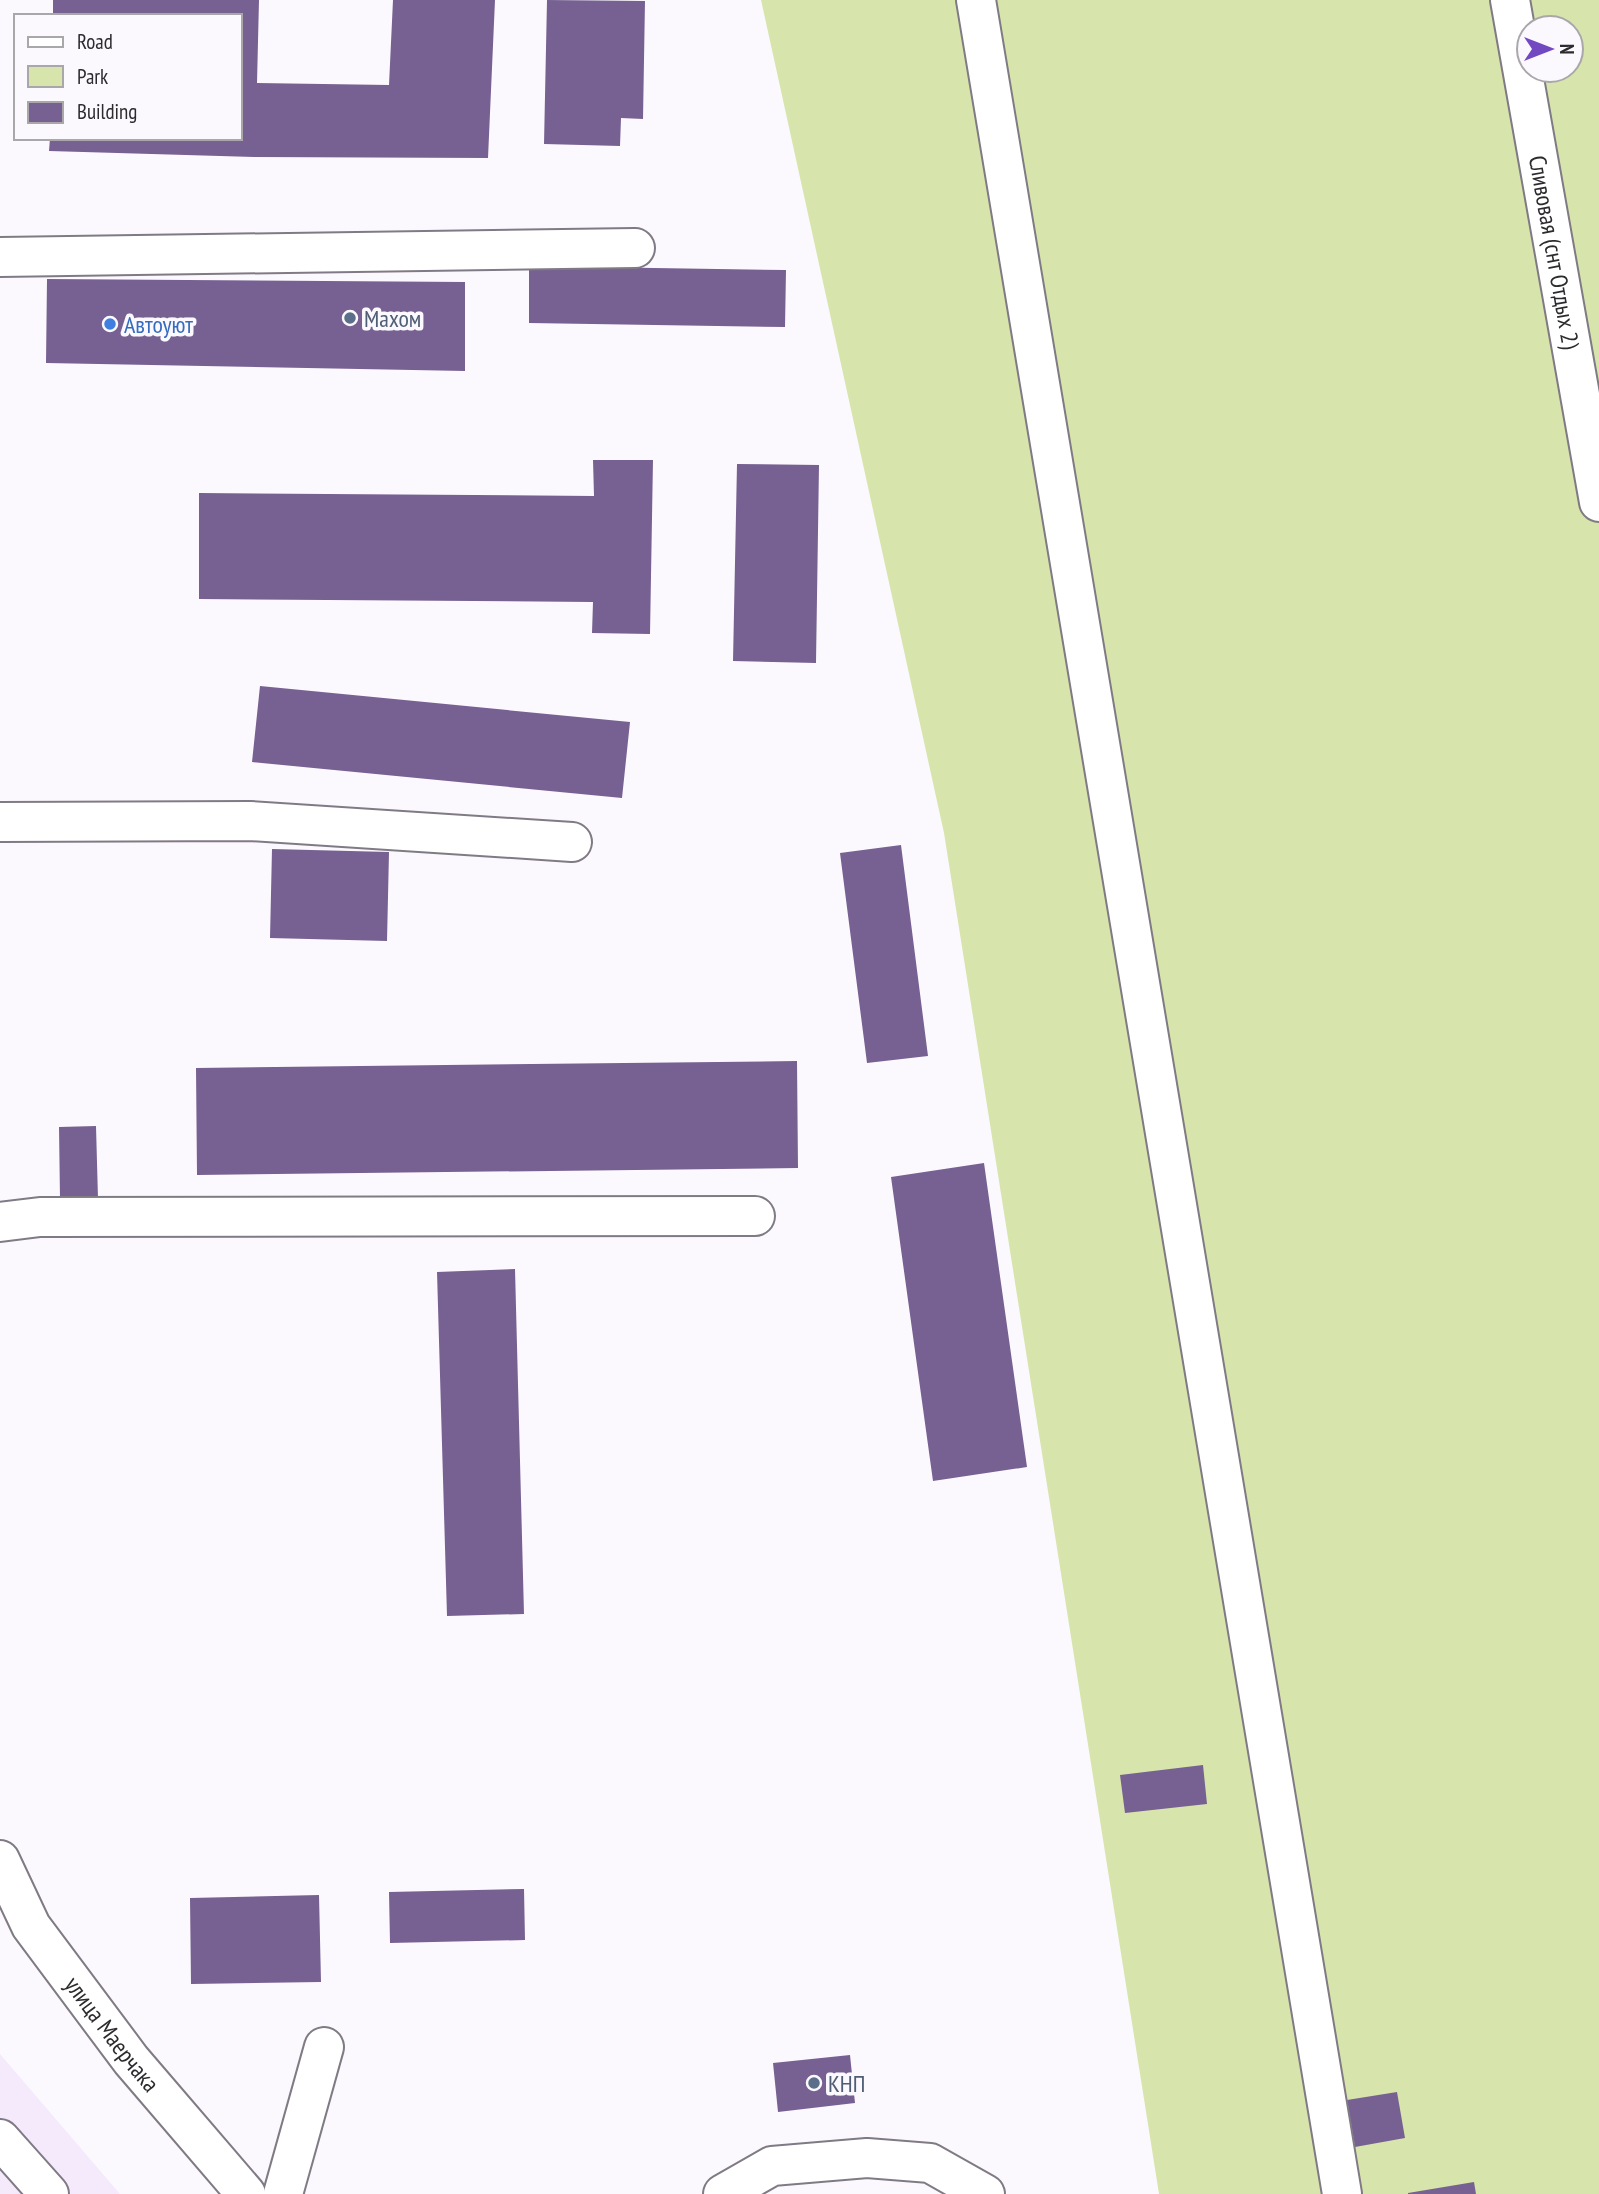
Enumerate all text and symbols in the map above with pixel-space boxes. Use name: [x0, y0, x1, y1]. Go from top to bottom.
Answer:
legend: [14, 14, 242, 140]
north arrow: [1515, 14, 1585, 84]
text: Road: [77, 28, 113, 55]
text: N: [1555, 44, 1579, 54]
text: Park: [77, 63, 108, 90]
text: Building: [77, 98, 137, 125]
street label: Сливовая (снт Отдых 2): [1522, 153, 1587, 352]
place label: Махом: [364, 303, 421, 334]
place label: Автоуют: [124, 309, 193, 340]
marker: Махом: [342, 310, 358, 326]
marker: Автоуют: [102, 316, 118, 332]
street label: улица Маерчака: [58, 1970, 167, 2098]
place label: КНП: [828, 2068, 865, 2099]
marker: КНП: [806, 2075, 822, 2091]

